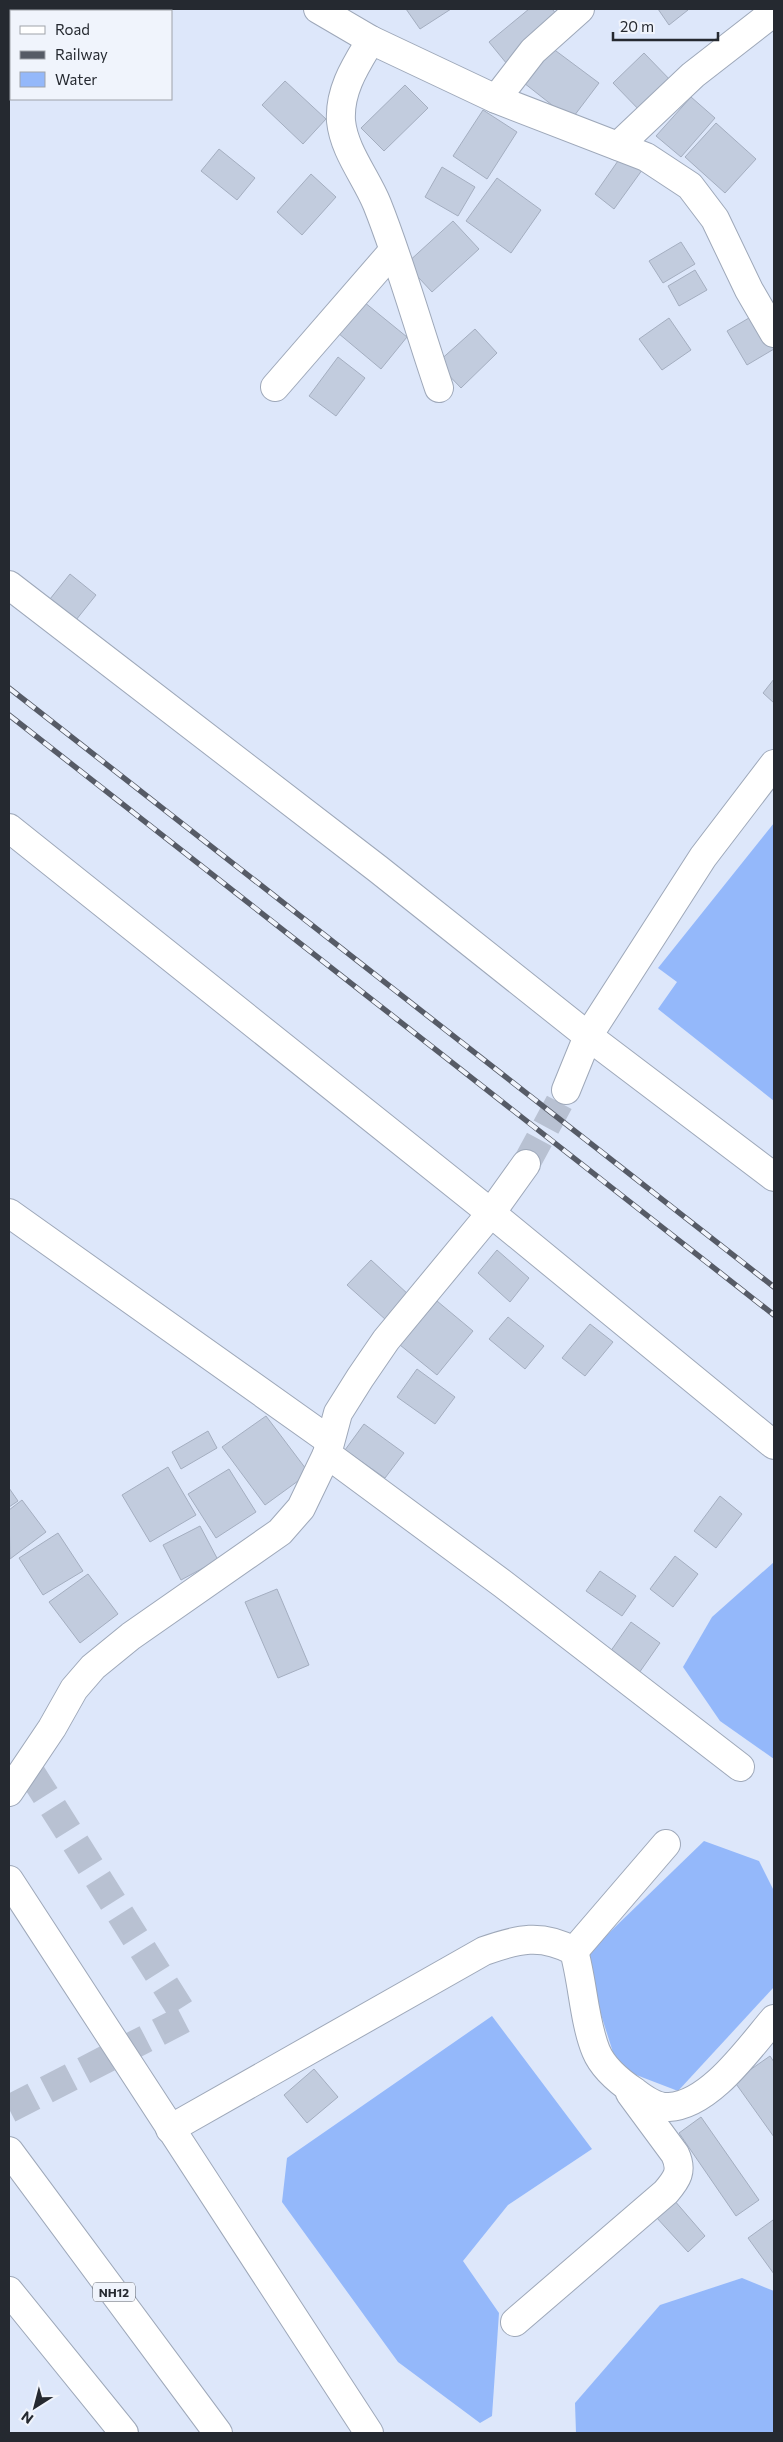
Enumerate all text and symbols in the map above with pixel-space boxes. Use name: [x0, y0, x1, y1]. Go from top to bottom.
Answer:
legend: [10, 10, 172, 100]
scale bar: [613, 10, 718, 42]
text: 20 m: [620, 17, 654, 35]
text: Road: [55, 20, 90, 38]
text: Railway: [55, 45, 108, 63]
text: Water: [55, 70, 97, 88]
road number: NH12: [93, 2282, 135, 2302]
north arrow: [10, 2382, 60, 2432]
text: N: [18, 2408, 36, 2428]

